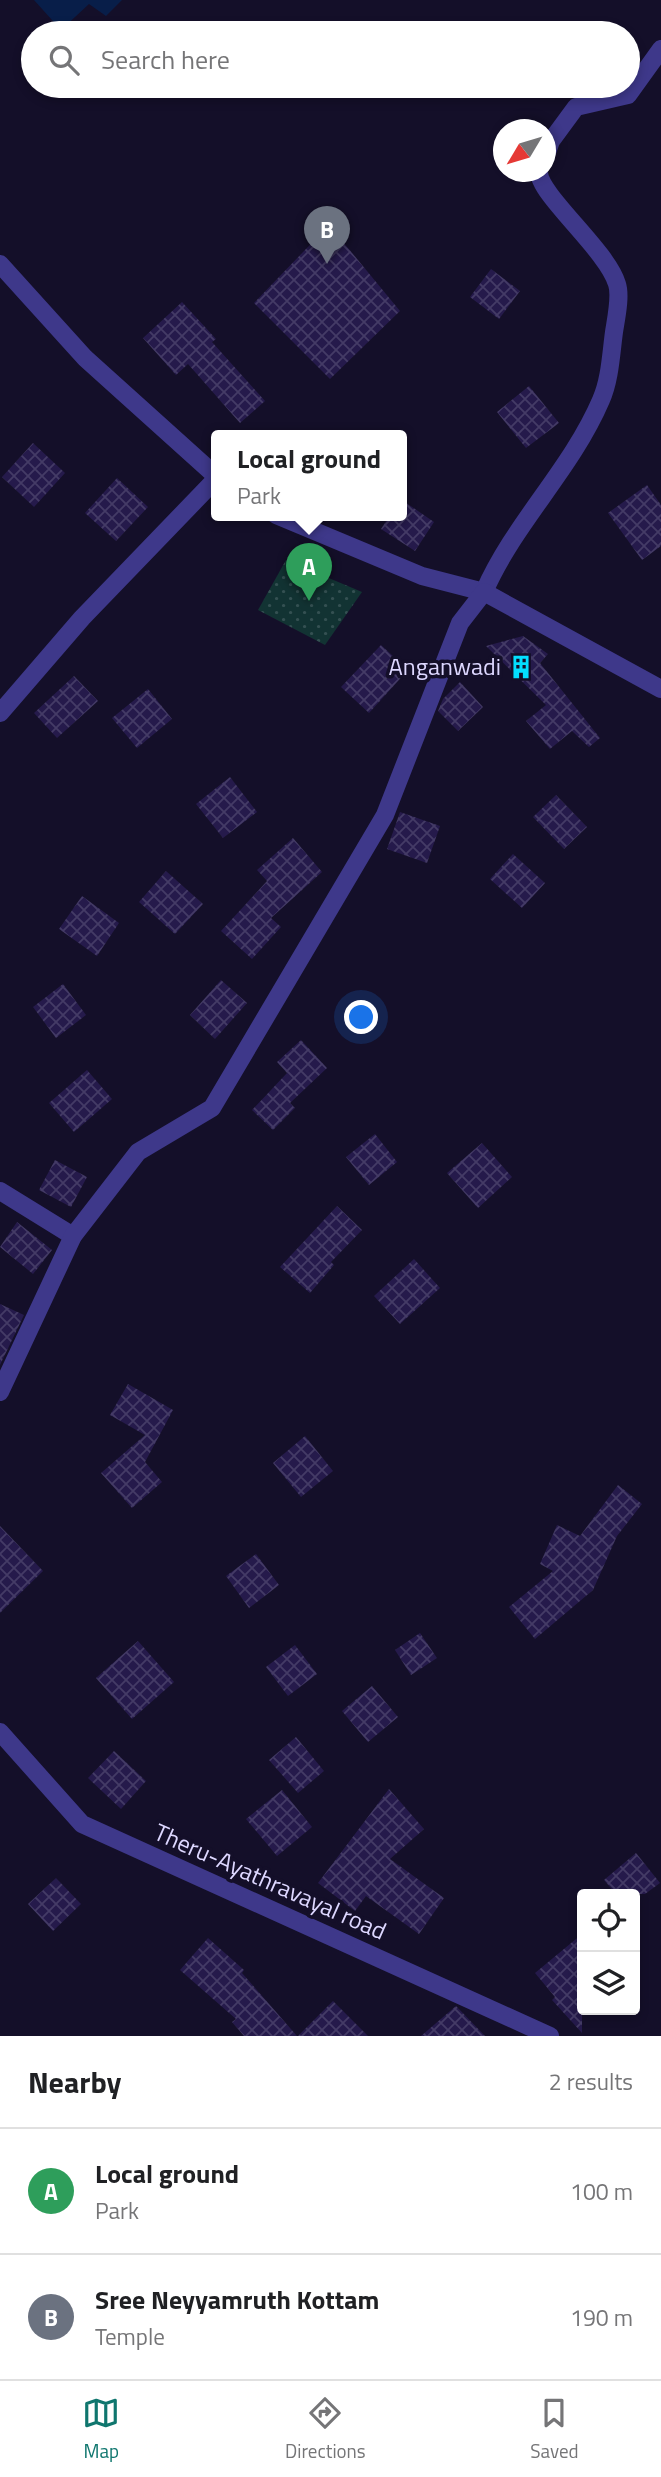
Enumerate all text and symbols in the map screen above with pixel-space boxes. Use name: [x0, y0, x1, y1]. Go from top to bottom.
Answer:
search box: [21, 21, 640, 98]
text: Search here: [101, 40, 230, 79]
icon: search: [45, 41, 83, 79]
north arrow: [493, 119, 556, 182]
pin: B: [304, 206, 350, 264]
popup: [211, 430, 407, 521]
text: Local ground: [237, 439, 381, 478]
text: Park: [237, 478, 281, 513]
pin: A: [286, 543, 332, 601]
place label: Anganwadi: [389, 648, 501, 684]
building icon: Anganwadi: [507, 653, 535, 681]
your location: [344, 1000, 378, 1034]
street label: Theru-Ayathravayal road: [149, 1814, 392, 1949]
map controls: [577, 1889, 640, 2015]
button: locate: [577, 1889, 640, 1952]
button: layers: [577, 1952, 640, 2015]
text: Nearby: [28, 2059, 121, 2105]
text: 2 results: [549, 2064, 633, 2099]
text: Local ground: [95, 2154, 239, 2193]
text: A: [44, 2174, 58, 2209]
text: 100 m: [570, 2174, 633, 2209]
text: Park: [95, 2193, 139, 2228]
text: Sree Neyyamruth Kottam: [95, 2280, 379, 2319]
text: B: [44, 2300, 58, 2335]
text: 190 m: [570, 2300, 633, 2335]
text: Temple: [95, 2319, 165, 2354]
tab: Map: [82, 2394, 120, 2465]
tab: Directions: [285, 2394, 366, 2465]
tab: Saved: [530, 2394, 579, 2465]

